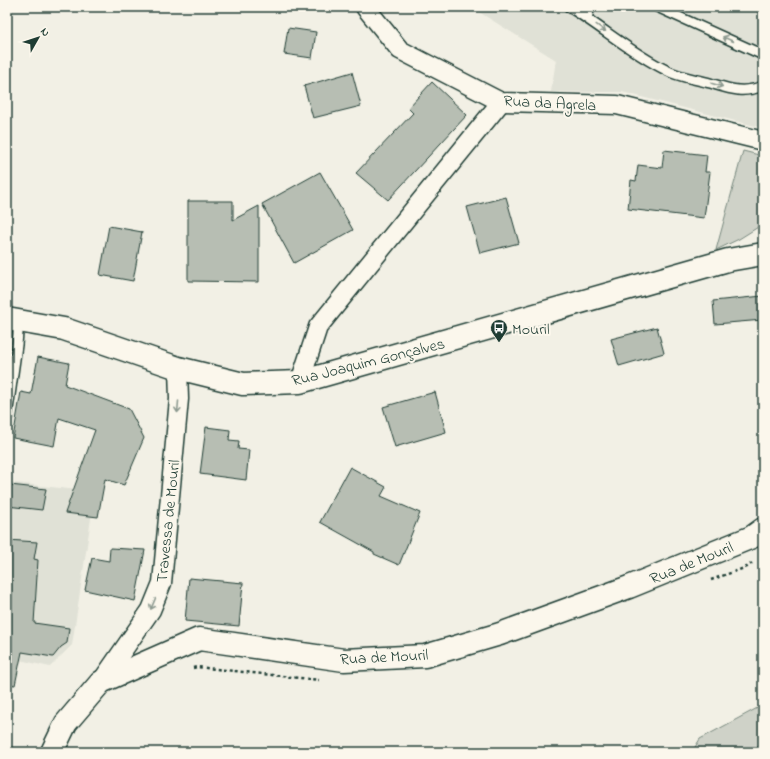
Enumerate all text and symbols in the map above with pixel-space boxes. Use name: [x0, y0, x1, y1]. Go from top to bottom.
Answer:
north arrow: [18, 18, 58, 58]
text: N: [36, 24, 54, 40]
one-way arrow: [596, 24, 607, 33]
one-way arrow: [722, 35, 734, 42]
one-way arrow: [710, 82, 723, 89]
street label: Rua da Agrela: [503, 90, 597, 118]
bus stop icon: Mouril: [489, 318, 509, 343]
place label: Mouril: [512, 318, 550, 342]
street label: Rua Joaquim Gonçalves: [289, 332, 448, 394]
one-way arrow: [175, 400, 182, 413]
street label: Travessa de Mouril: [151, 458, 187, 584]
street label: Rua de Mouril: [646, 536, 738, 592]
one-way arrow: [149, 598, 156, 610]
street label: Rua de Mouril: [339, 644, 429, 672]

